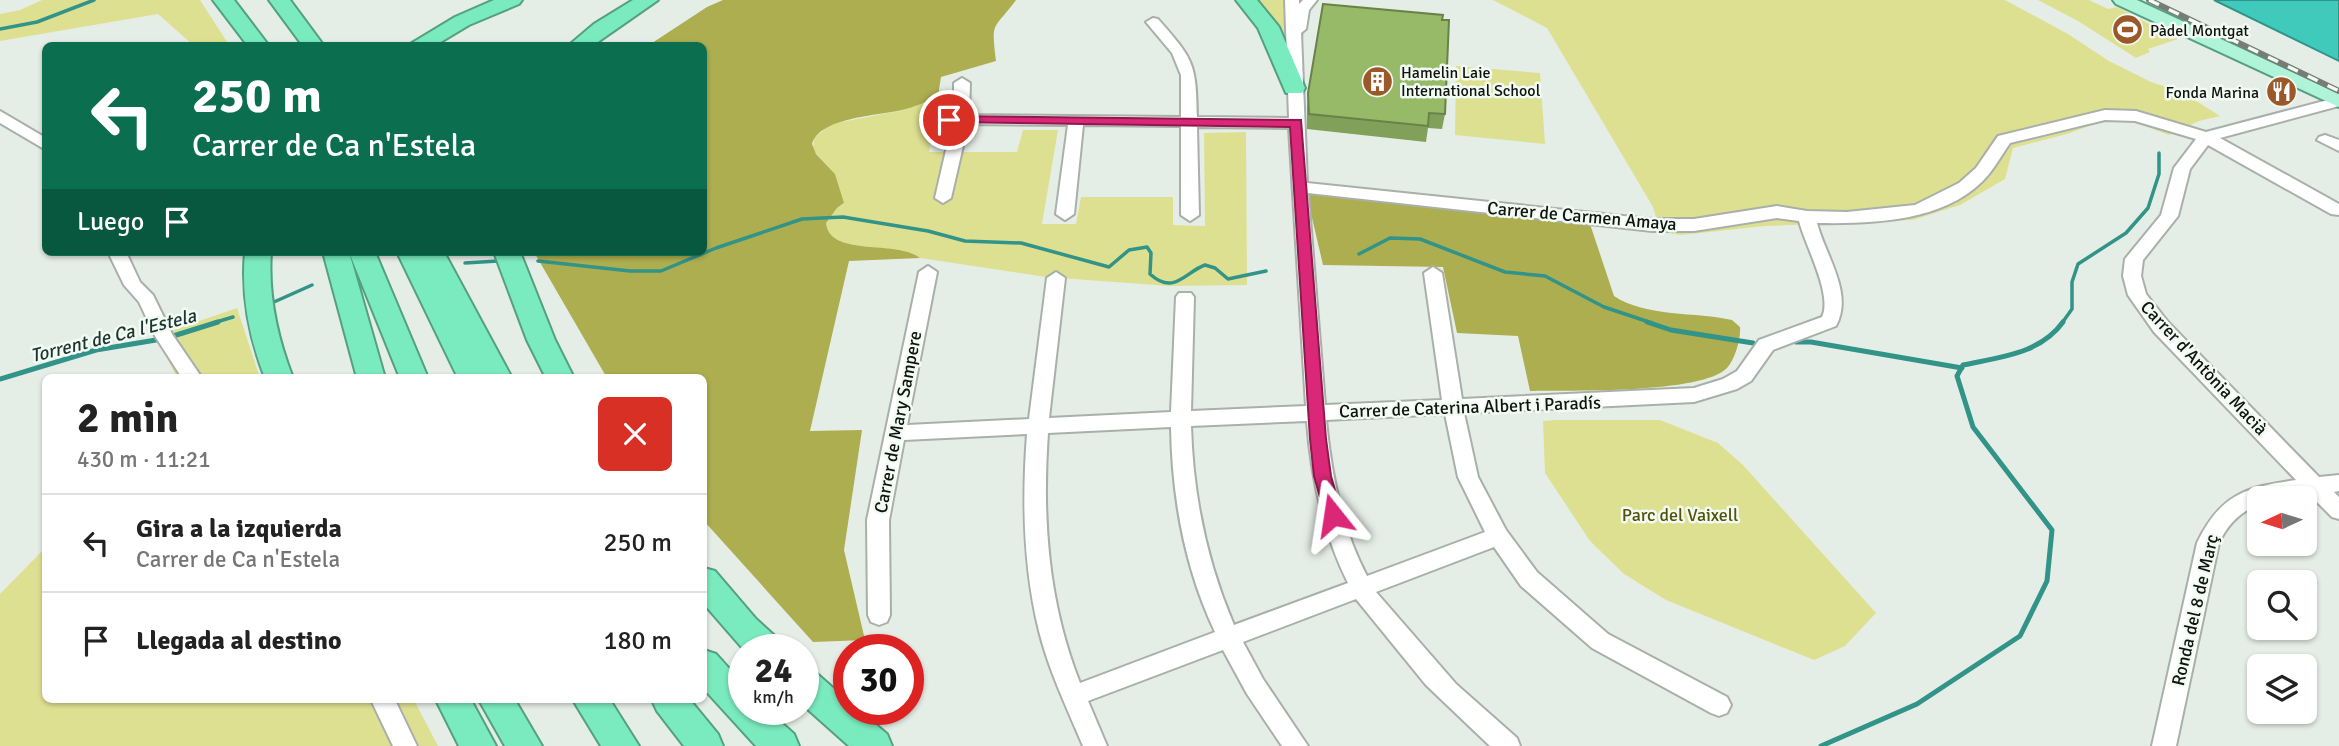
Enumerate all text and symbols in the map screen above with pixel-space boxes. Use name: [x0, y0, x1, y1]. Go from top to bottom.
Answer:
sports icon: Pàdel Montgat: [2110, 13, 2144, 47]
place label: Pàdel Montgat: [2150, 21, 2249, 41]
place label: Hamelin Laie International School: [1401, 63, 1541, 101]
building icon: Hamelin Laie International School: [1361, 64, 1395, 98]
text: 250 m: [192, 66, 322, 126]
icon: left: [77, 70, 168, 161]
restaurant icon: Fonda Marina: [2265, 75, 2299, 109]
place label: Fonda Marina: [2166, 83, 2259, 103]
pin: [919, 90, 979, 150]
icon: arrive: [930, 101, 968, 139]
text: Carrer de Ca n'Estela: [192, 126, 476, 165]
street label: Carrer de Carmen Amaya: [1486, 197, 1678, 235]
icon: arrive: [158, 203, 196, 241]
text: Luego: [77, 206, 144, 238]
street label: Carrer d'Antònia Macià: [2136, 296, 2272, 440]
water label: Torrent de Ca l'Estela: [28, 303, 200, 368]
street label: Carrer de Mary Sampere: [870, 329, 926, 515]
street label: Carrer de Caterina Albert i Paradís: [1339, 391, 1601, 423]
text: 2 min: [77, 393, 178, 444]
button: close: [598, 397, 672, 471]
text: 430 m · 11:21: [77, 445, 211, 474]
position arrow: [1296, 478, 1370, 552]
north arrow: [2247, 486, 2317, 556]
map controls: [2247, 486, 2317, 724]
park label: Parc del Vaixell: [1622, 504, 1738, 526]
text: Gira a la izquierda: [136, 513, 342, 545]
icon: left: [77, 524, 115, 562]
text: 250 m: [603, 527, 672, 559]
street label: Ronda del 8 de Març: [2167, 532, 2223, 688]
text: Carrer de Ca n'Estela: [136, 545, 340, 574]
button: search: [2247, 570, 2317, 640]
icon: arrive: [77, 622, 115, 660]
text: Llegada al destino: [136, 625, 342, 657]
text: 180 m: [603, 625, 672, 657]
speed limit sign: 30: [833, 634, 924, 725]
text: 24: [755, 649, 792, 692]
button: layers: [2247, 654, 2317, 724]
text: km/h: [753, 686, 794, 708]

